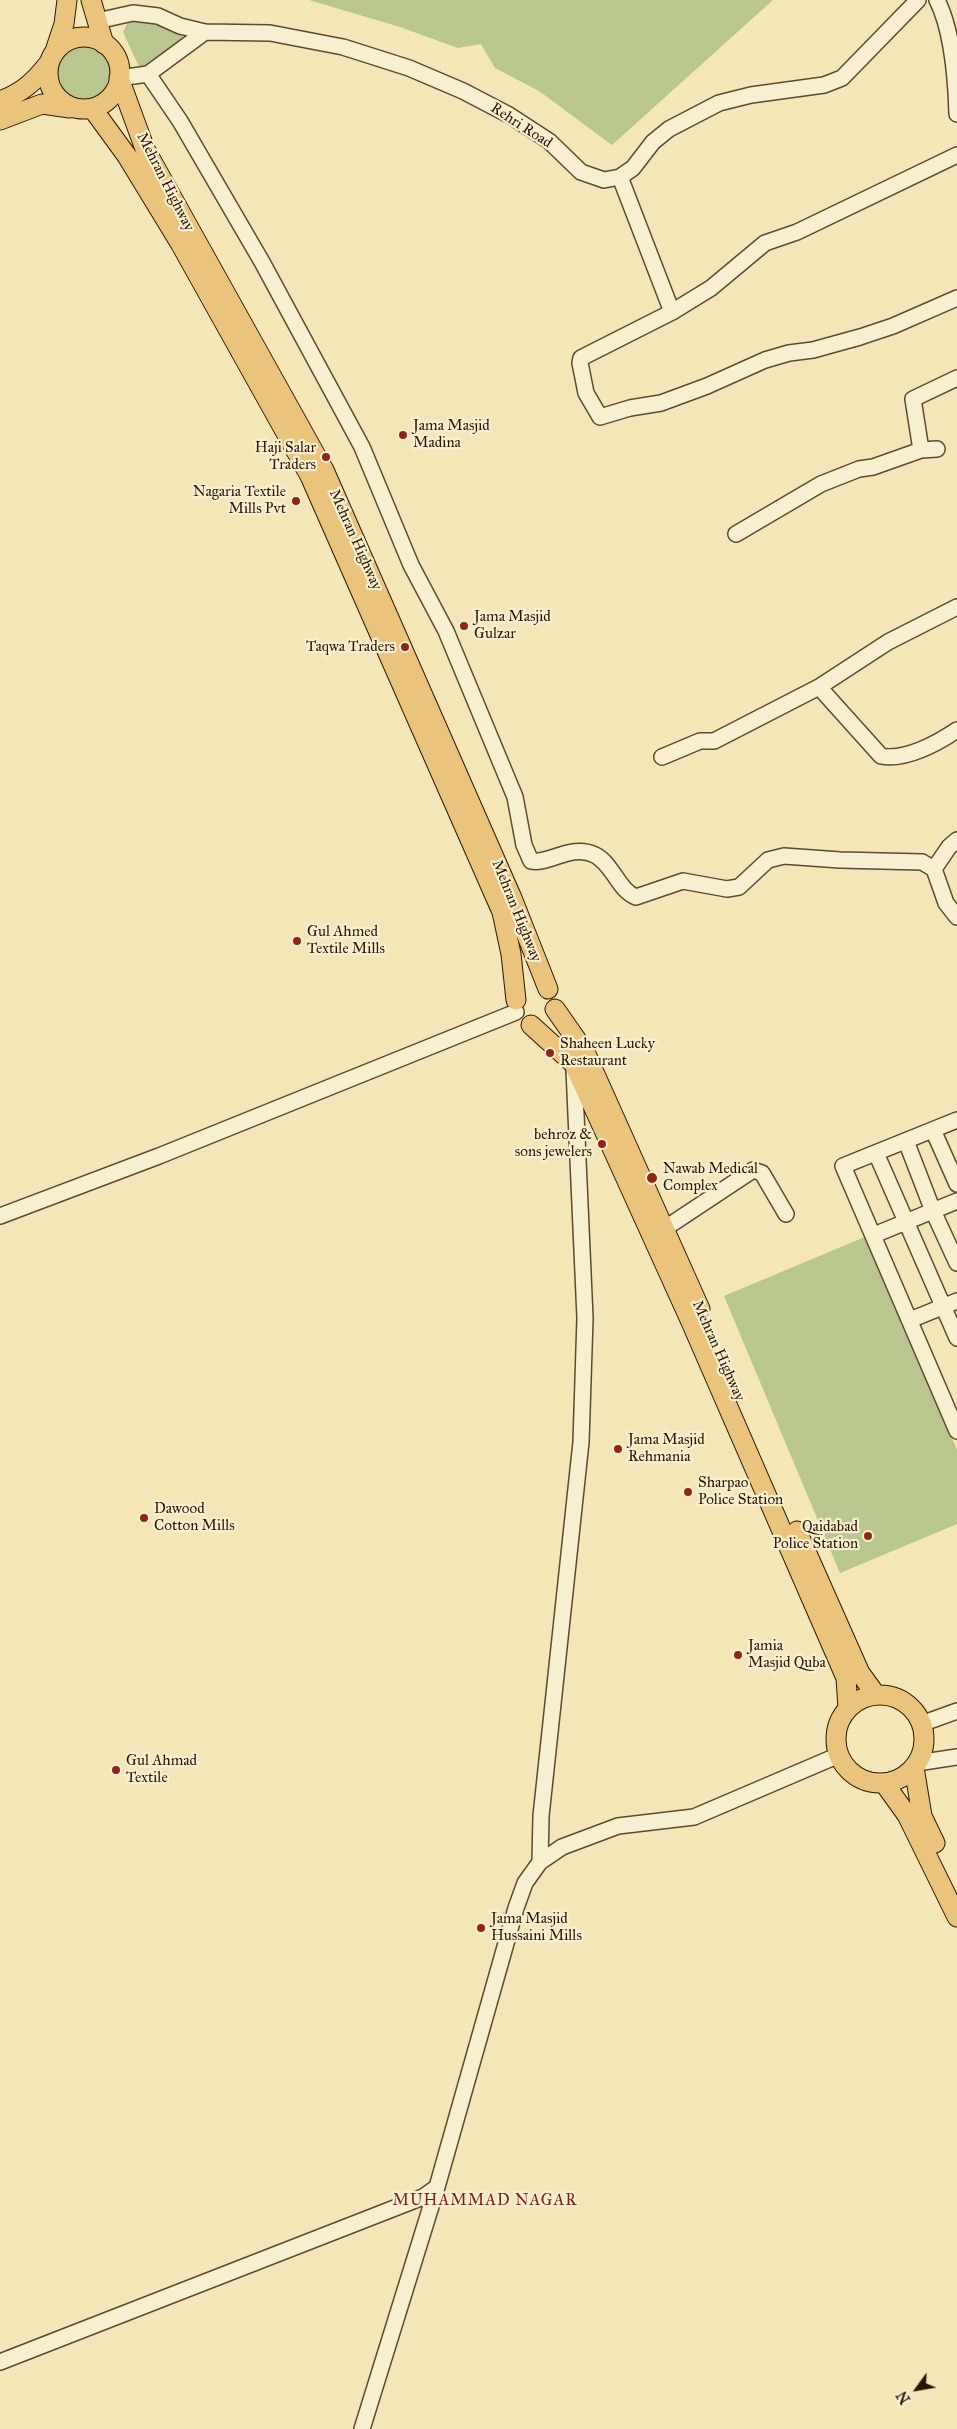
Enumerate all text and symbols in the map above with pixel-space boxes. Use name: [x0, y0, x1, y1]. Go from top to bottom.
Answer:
street label: Rehri Road: [487, 99, 555, 153]
street label: Mehran Highway: [132, 130, 198, 234]
place label: Jama Masjid Madina: [413, 417, 490, 452]
marker: Jama Masjid Madina: [397, 429, 409, 441]
place label: Haji Salar Traders: [255, 439, 316, 474]
marker: Haji Salar Traders: [320, 451, 332, 463]
place label: Nagaria Textile Mills Pvt: [193, 483, 286, 518]
street label: Mehran Highway: [325, 487, 385, 593]
marker: Nagaria Textile Mills Pvt: [290, 495, 302, 507]
place label: Jama Masjid Gulzar: [474, 608, 551, 643]
marker: Jama Masjid Gulzar: [458, 620, 470, 632]
place label: Taqwa Traders: [306, 638, 395, 656]
marker: Taqwa Traders: [399, 641, 411, 653]
street label: Mehran Highway: [487, 857, 545, 965]
place label: Gul Ahmed Textile Mills: [307, 923, 385, 958]
marker: Gul Ahmed Textile Mills: [291, 935, 303, 947]
place label: Shaheen Lucky Restaurant: [560, 1035, 655, 1070]
marker: Shaheen Lucky Restaurant: [544, 1047, 556, 1059]
place label: behroz & sons jewelers: [515, 1126, 592, 1161]
marker: behroz & sons jewelers: [596, 1138, 608, 1150]
place label: Nawab Medical Complex: [663, 1160, 758, 1195]
marker: Nawab Medical Complex: [645, 1171, 659, 1185]
street label: Mehran Highway: [688, 1298, 748, 1404]
place label: Jama Masjid Rehmania: [628, 1431, 705, 1466]
marker: Jama Masjid Rehmania: [612, 1443, 624, 1455]
place label: Sharpao Police Station: [698, 1474, 783, 1509]
marker: Sharpao Police Station: [682, 1486, 694, 1498]
place label: Dawood Cotton Mills: [154, 1500, 235, 1535]
marker: Dawood Cotton Mills: [138, 1512, 150, 1524]
place label: Qaidabad Police Station: [773, 1518, 858, 1553]
marker: Qaidabad Police Station: [862, 1530, 874, 1542]
place label: Jamia Masjid Quba: [748, 1637, 826, 1672]
marker: Jamia Masjid Quba: [732, 1649, 744, 1661]
place label: Gul Ahmad Textile: [126, 1752, 197, 1787]
marker: Gul Ahmad Textile: [110, 1764, 122, 1776]
place label: Jama Masjid Hussaini Mills: [491, 1910, 582, 1945]
marker: Jama Masjid Hussaini Mills: [475, 1922, 487, 1934]
district label: MUHAMMAD NAGAR: [391, 2191, 579, 2211]
north arrow: [892, 2364, 942, 2414]
text: N: [894, 2388, 914, 2407]

